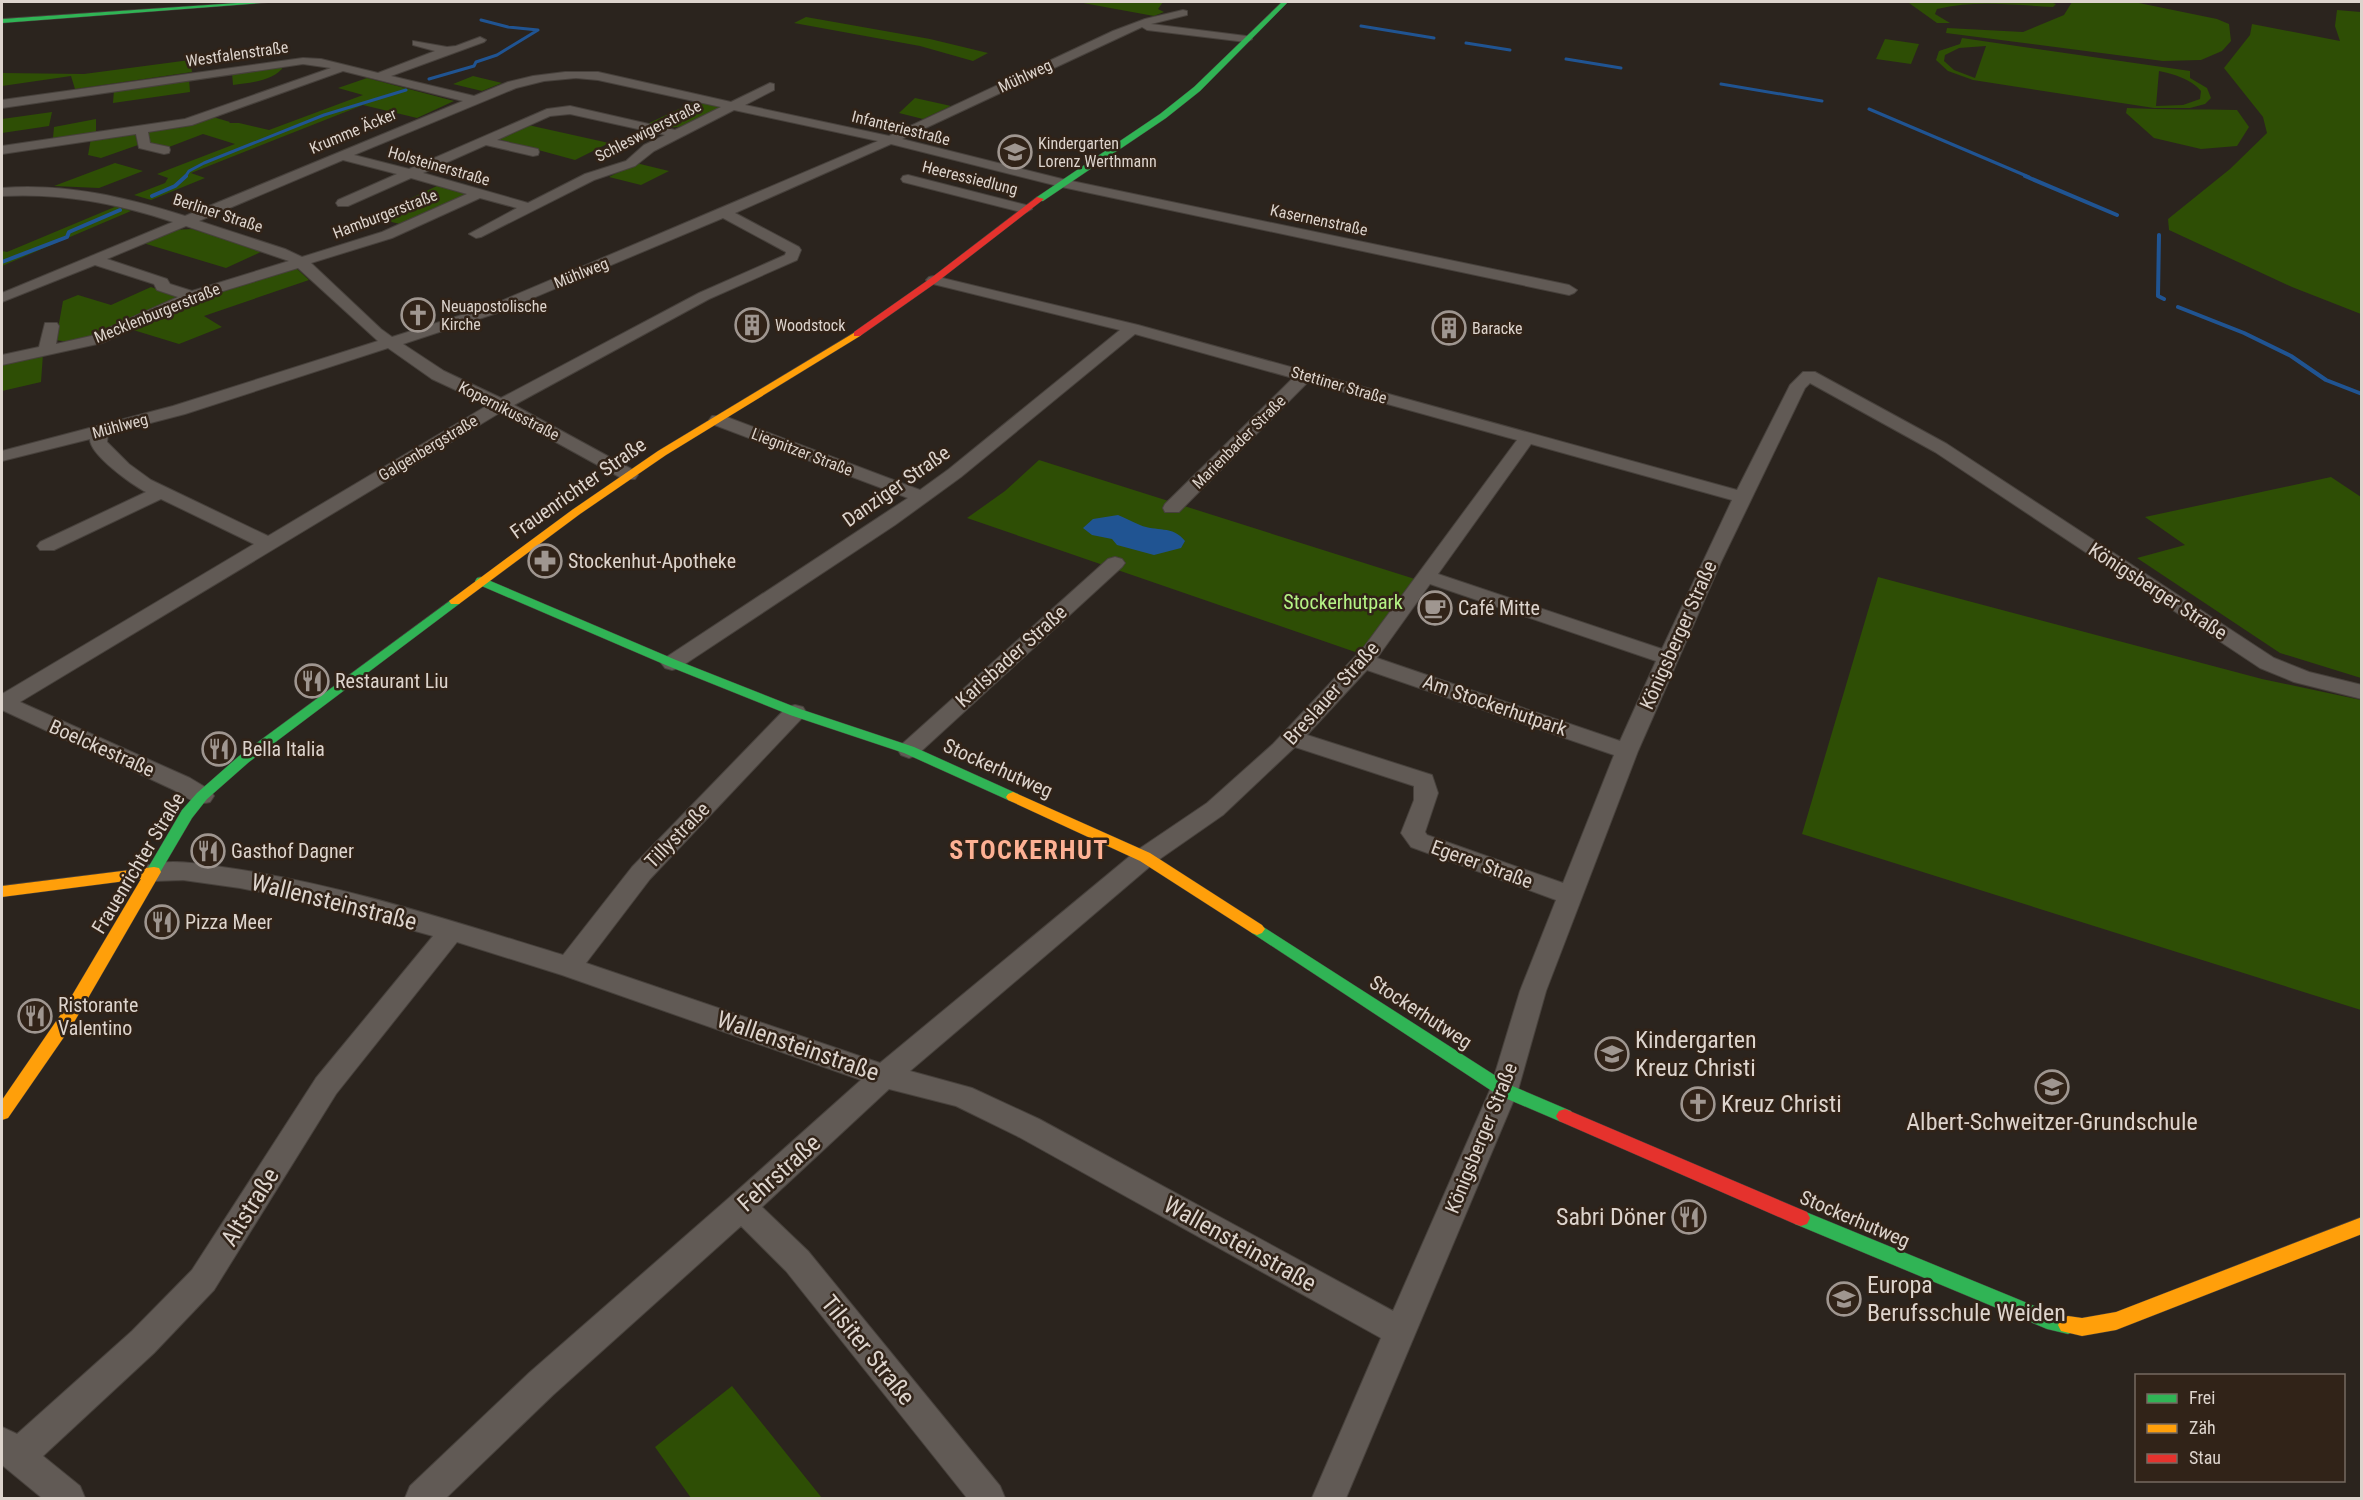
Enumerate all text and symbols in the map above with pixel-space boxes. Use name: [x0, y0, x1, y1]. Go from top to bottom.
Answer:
street label: Westfalenstraße: [185, 37, 289, 71]
street label: Mühlweg: [995, 55, 1055, 97]
street label: Schleswigerstraße: [592, 96, 704, 166]
street label: Krumme Äcker: [307, 104, 399, 158]
street label: Infanteriestraße: [850, 107, 952, 149]
school or university icon: Kindergarten Lorenz Werthmann: [997, 134, 1033, 170]
place label: Kindergarten Lorenz Werthmann: [1038, 134, 1157, 171]
street label: Holsteinerstraße: [386, 142, 492, 190]
street label: Heeressiedlung: [920, 157, 1020, 199]
street label: Hamburgerstraße: [330, 185, 440, 243]
street label: Berliner Straße: [171, 190, 265, 236]
street label: Kasernenstraße: [1269, 200, 1369, 240]
street label: Mühlweg: [551, 254, 611, 292]
street label: Mecklenburgerstraße: [91, 279, 223, 347]
church icon: Neuapostolische Kirche: [400, 297, 436, 333]
place label: Neuapostolische Kirche: [441, 297, 547, 334]
building icon: Woodstock: [734, 307, 770, 343]
building icon: Baracke: [1431, 310, 1467, 346]
place label: Woodstock: [775, 316, 846, 335]
place label: Baracke: [1472, 319, 1523, 338]
street label: Stettiner Straße: [1289, 362, 1389, 408]
street label: Kopernikusstraße: [455, 377, 563, 445]
street label: Marienbader Straße: [1188, 391, 1290, 493]
street label: Mühlweg: [90, 409, 150, 443]
street label: Galgenbergstraße: [375, 411, 481, 485]
street label: Liegnitzer Straße: [749, 424, 855, 480]
street label: Frauenrichter Straße: [505, 432, 651, 544]
street label: Danziger Straße: [838, 440, 954, 532]
street label: Königsberger Straße: [2084, 537, 2232, 645]
pharmacy icon: Stockenhut-Apotheke: [527, 543, 563, 579]
place label: Stockenhut-Apotheke: [568, 549, 736, 573]
street label: Königsberger Straße: [1634, 557, 1722, 713]
park label: Stockerhutpark: [1283, 590, 1403, 614]
cafe icon: Café Mitte: [1417, 590, 1453, 626]
place label: Café Mitte: [1458, 596, 1540, 620]
street label: Karlsbader Straße: [951, 600, 1071, 712]
street label: Breslauer Straße: [1278, 636, 1384, 750]
restaurant icon: Restaurant Liu: [294, 663, 330, 699]
place label: Restaurant Liu: [335, 669, 449, 693]
street label: Am Stockerhutpark: [1420, 669, 1570, 741]
street label: Boelckestraße: [46, 714, 158, 782]
restaurant icon: Bella Italia: [201, 731, 237, 767]
street label: Stockerhutweg: [940, 733, 1056, 803]
place label: Bella Italia: [242, 737, 325, 761]
street label: Frauenrichter Straße: [86, 788, 190, 938]
street label: Tillystraße: [640, 797, 714, 873]
restaurant icon: Gasthof Dagner: [190, 833, 226, 869]
district label: STOCKERHUT: [949, 835, 1109, 865]
street label: Egerer Straße: [1428, 835, 1536, 893]
place label: Gasthof Dagner: [231, 839, 354, 863]
street label: Wallensteinstraße: [248, 868, 420, 936]
restaurant icon: Pizza Meer: [144, 904, 180, 940]
place label: Pizza Meer: [185, 910, 272, 934]
street label: Stockerhutweg: [1365, 970, 1477, 1054]
place label: Ristorante Valentino: [58, 993, 138, 1040]
restaurant icon: Ristorante Valentino: [17, 998, 53, 1034]
street label: Wallensteinstraße: [713, 1005, 883, 1087]
place label: Kindergarten Kreuz Christi: [1635, 1026, 1757, 1082]
school or university icon: Kindergarten Kreuz Christi: [1594, 1036, 1630, 1072]
street label: Königsberger Straße: [1440, 1059, 1522, 1217]
school or university icon: Albert-Schweitzer-Grundschule: [2034, 1069, 2070, 1105]
church icon: Kreuz Christi: [1680, 1086, 1716, 1122]
place label: Kreuz Christi: [1721, 1090, 1842, 1118]
place label: Albert-Schweitzer-Grundschule: [1906, 1108, 2198, 1136]
street label: Fehrstraße: [732, 1129, 826, 1217]
street label: Altstraße: [215, 1163, 285, 1251]
street label: Stockerhutweg: [1796, 1185, 1914, 1253]
street label: Wallensteinstraße: [1159, 1191, 1321, 1297]
restaurant icon: Sabri Döner: [1671, 1199, 1707, 1235]
place label: Sabri Döner: [1556, 1203, 1666, 1231]
place label: Europa Berufsschule Weiden: [1867, 1271, 2066, 1327]
school or university icon: Europa Berufsschule Weiden: [1826, 1281, 1862, 1317]
street label: Tilsiter Straße: [815, 1290, 921, 1410]
legend: [2135, 1374, 2345, 1482]
text: Frei: [2189, 1387, 2215, 1408]
text: Zäh: [2189, 1417, 2216, 1438]
text: Stau: [2189, 1447, 2221, 1468]

